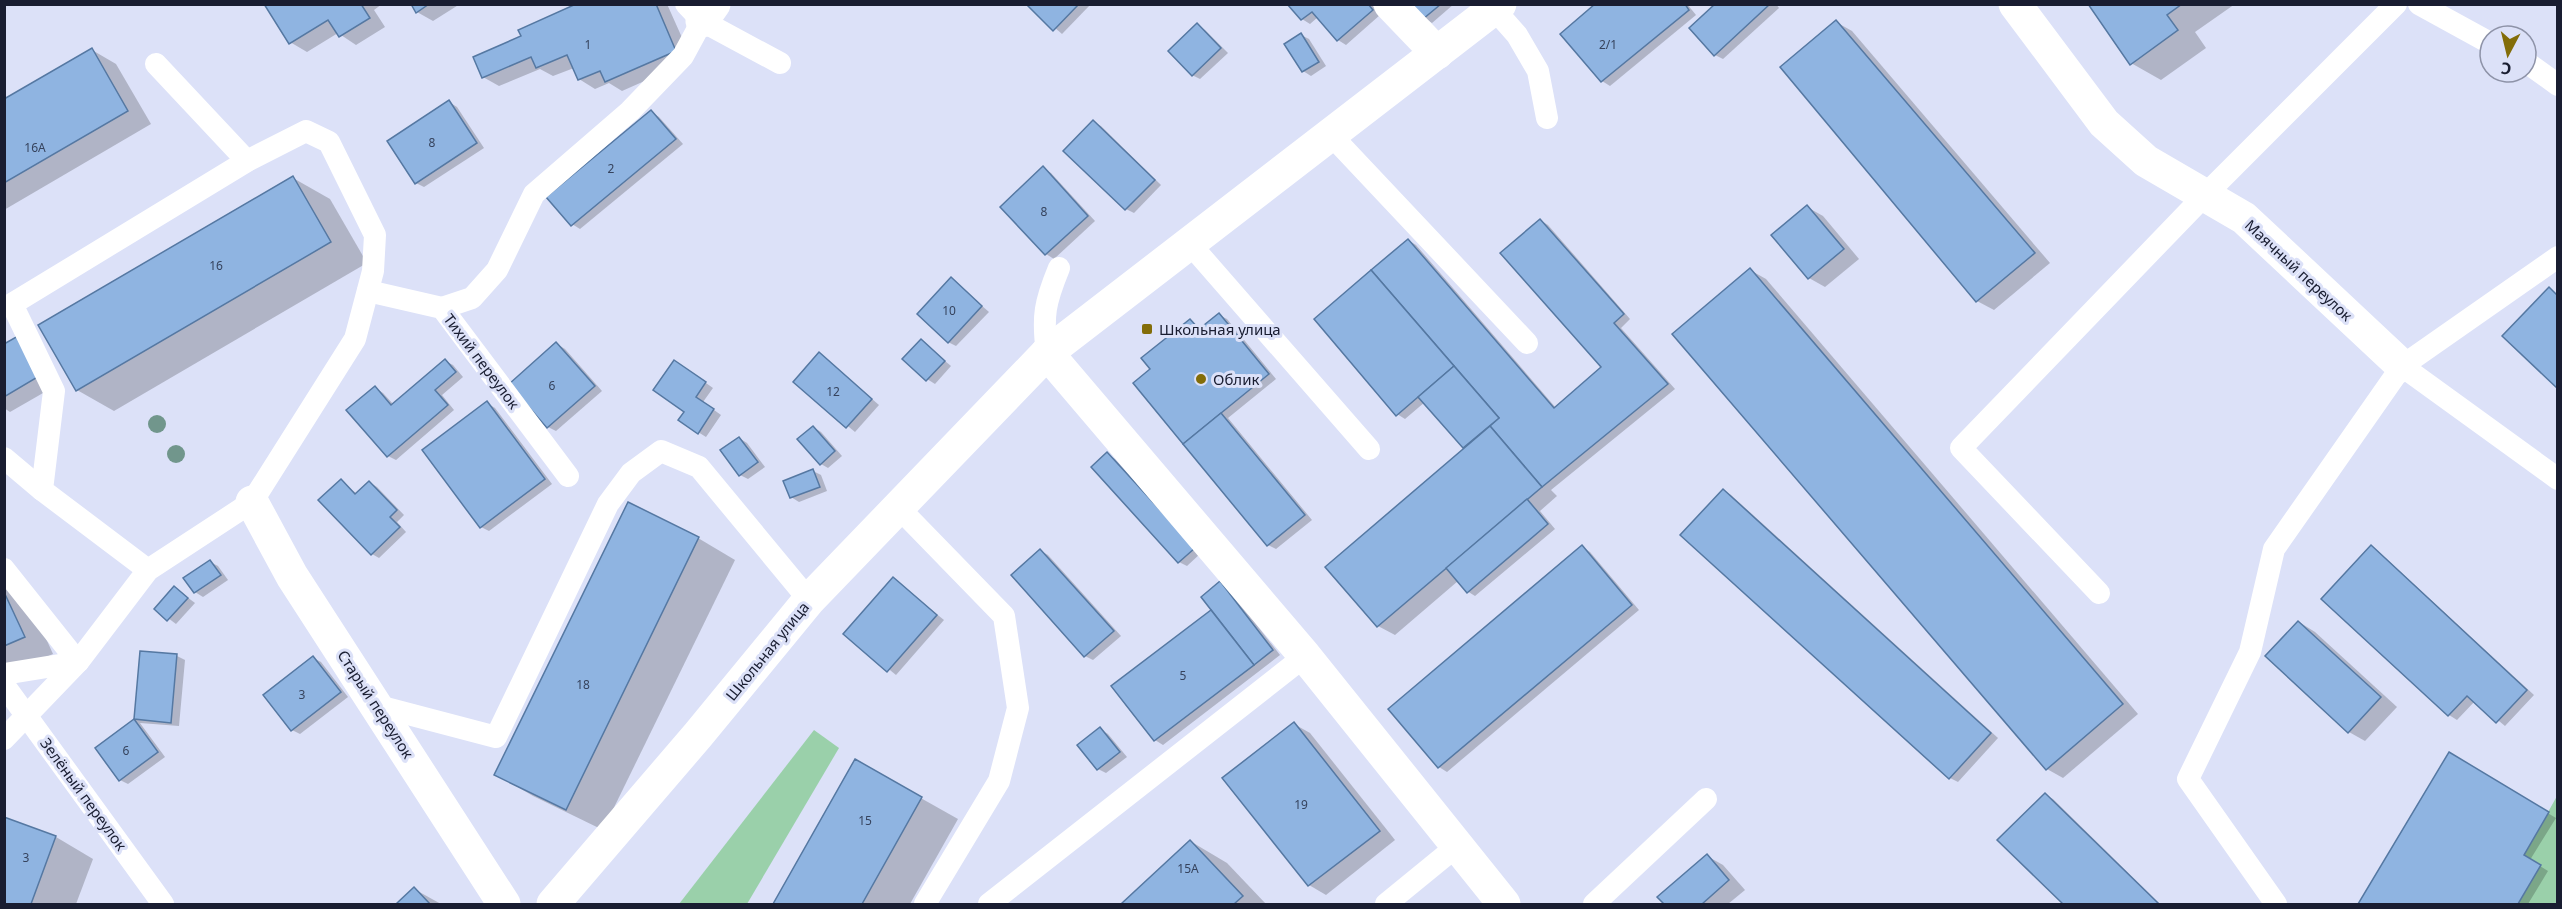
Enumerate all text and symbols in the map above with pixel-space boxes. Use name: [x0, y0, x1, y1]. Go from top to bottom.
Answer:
north arrow: [2478, 24, 2538, 84]
house number: 1: [585, 36, 591, 53]
house number: 2/1: [1599, 36, 1617, 53]
text: С: [2500, 57, 2513, 80]
house number: 8: [429, 134, 436, 151]
house number: 16А: [24, 139, 46, 156]
house number: 2: [608, 160, 615, 177]
house number: 8: [1041, 203, 1048, 220]
street label: Маячный переулок: [2241, 215, 2357, 325]
house number: 16: [209, 257, 223, 274]
house number: 10: [942, 302, 956, 319]
street label: Тихий переулок: [440, 309, 524, 413]
place label: Школьная улица: [1159, 319, 1281, 339]
marker: Школьная улица: [1140, 322, 1154, 336]
place label: Облик: [1213, 369, 1259, 389]
marker: Облик: [1194, 372, 1208, 386]
house number: 6: [549, 377, 556, 394]
house number: 12: [826, 383, 840, 400]
street label: Школьная улица: [721, 597, 813, 705]
street label: Старый переулок: [333, 646, 419, 762]
house number: 5: [1180, 667, 1187, 684]
house number: 18: [576, 676, 590, 693]
house number: 3: [299, 686, 306, 703]
street label: Зелёный переулок: [36, 734, 132, 854]
house number: 6: [123, 742, 130, 759]
house number: 19: [1294, 796, 1308, 813]
house number: 15: [858, 812, 872, 829]
house number: 3: [23, 849, 30, 866]
house number: 15А: [1177, 860, 1199, 877]

